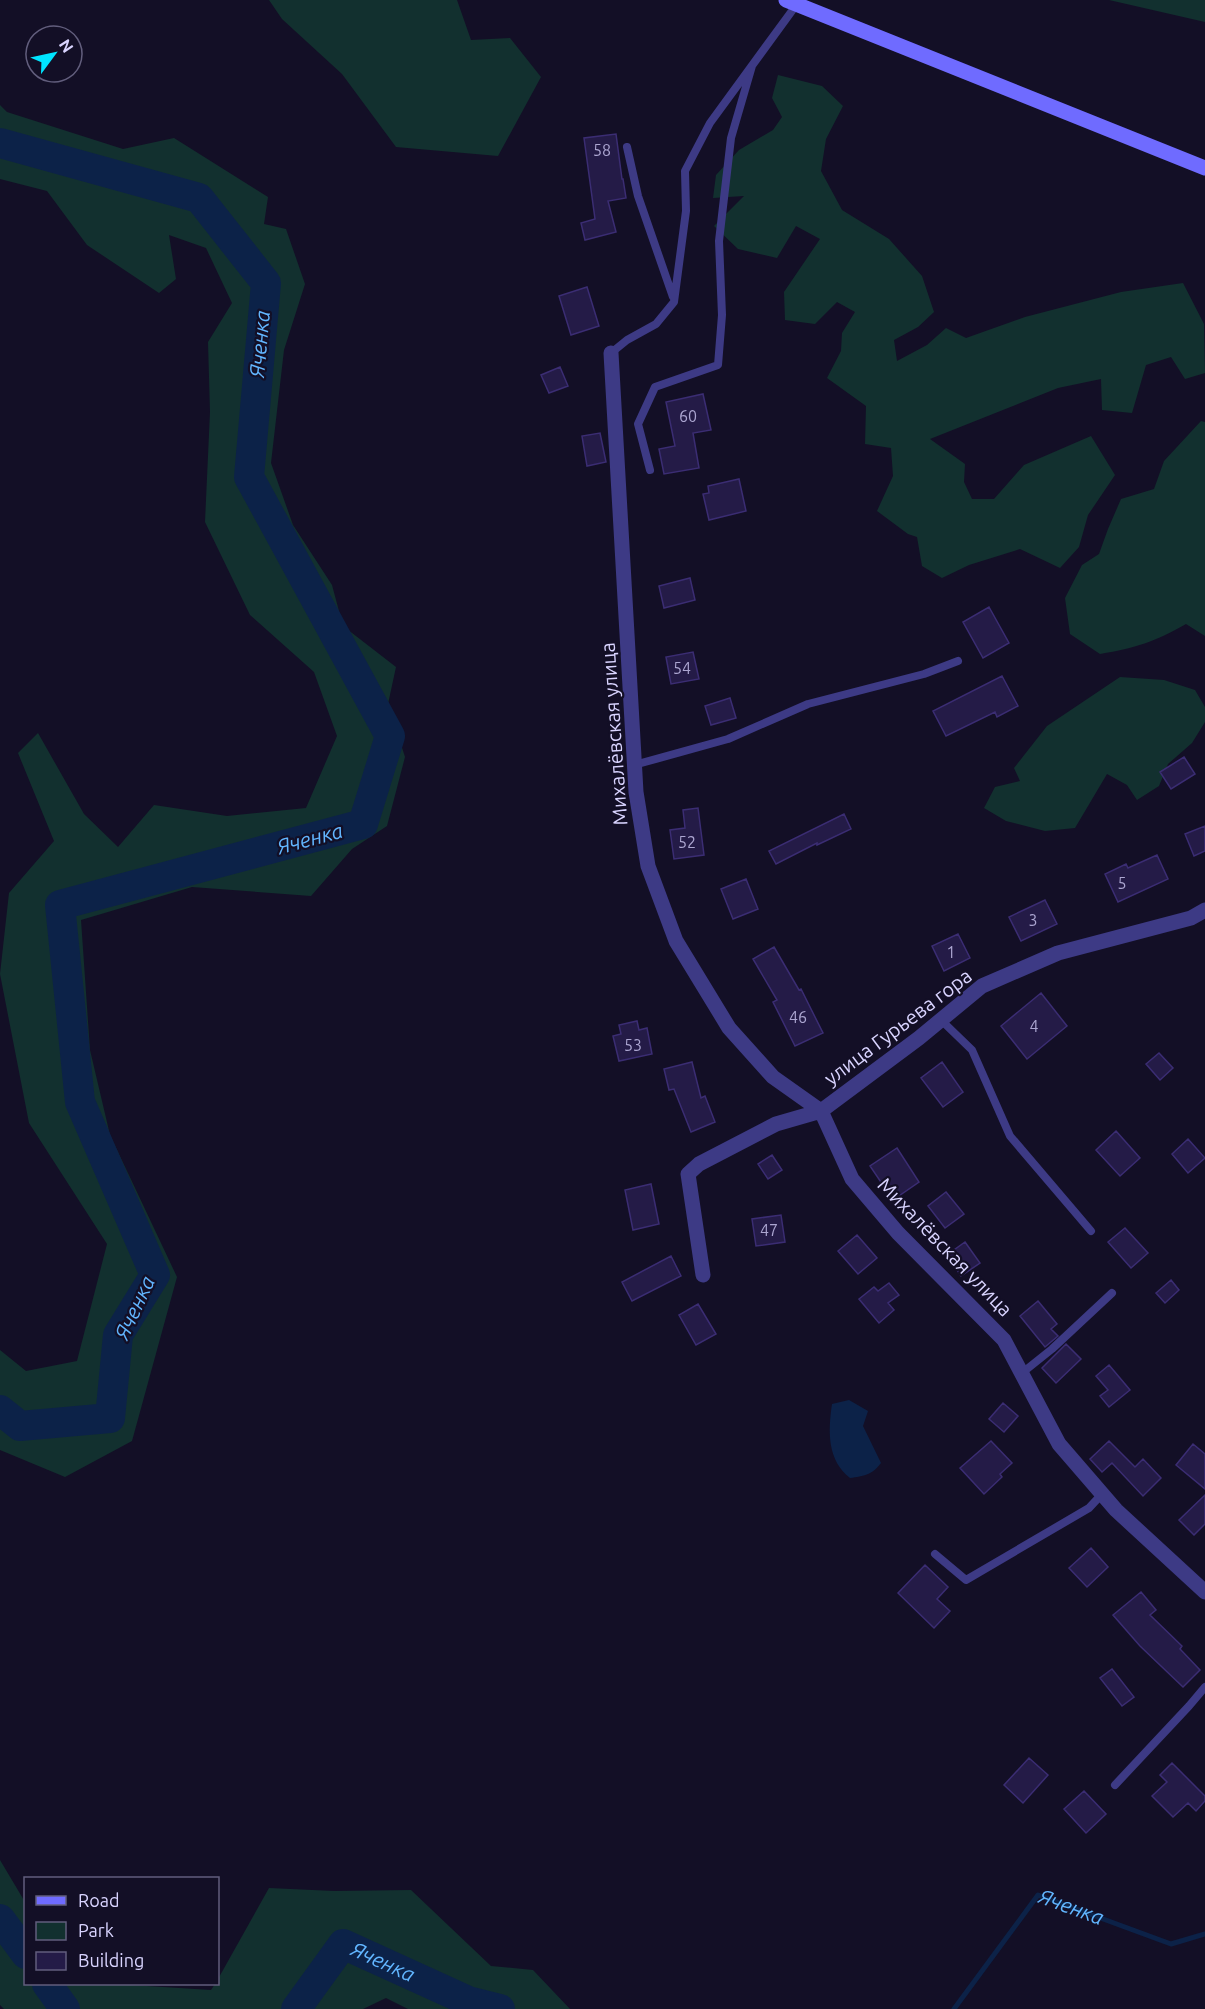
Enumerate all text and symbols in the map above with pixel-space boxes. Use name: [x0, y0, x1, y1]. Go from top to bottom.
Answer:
north arrow: [24, 24, 84, 84]
text: N: [56, 36, 77, 56]
house number: 58: [593, 141, 611, 159]
water label: Яченка: [244, 309, 274, 379]
house number: 60: [679, 407, 697, 425]
street label: Михалёвская улица: [596, 642, 631, 826]
house number: 54: [673, 659, 691, 677]
water label: Яченка: [273, 818, 345, 859]
house number: 52: [678, 833, 696, 851]
house number: 5: [1117, 874, 1127, 892]
house number: 3: [1028, 911, 1038, 929]
house number: 1: [946, 943, 956, 961]
street label: улица Гурьева гора: [819, 964, 976, 1090]
house number: 46: [789, 1008, 807, 1026]
house number: 4: [1029, 1017, 1039, 1035]
house number: 53: [624, 1036, 642, 1054]
street label: Михалёвская улица: [873, 1173, 1017, 1321]
house number: 47: [760, 1221, 778, 1239]
water label: Яченка: [109, 1272, 159, 1344]
legend: [24, 1877, 219, 1985]
water label: Яченка: [1035, 1883, 1107, 1929]
text: Road: [78, 1890, 120, 1910]
text: Park: [78, 1920, 114, 1940]
water label: Яченка: [347, 1936, 419, 1986]
text: Building: [78, 1950, 144, 1970]

